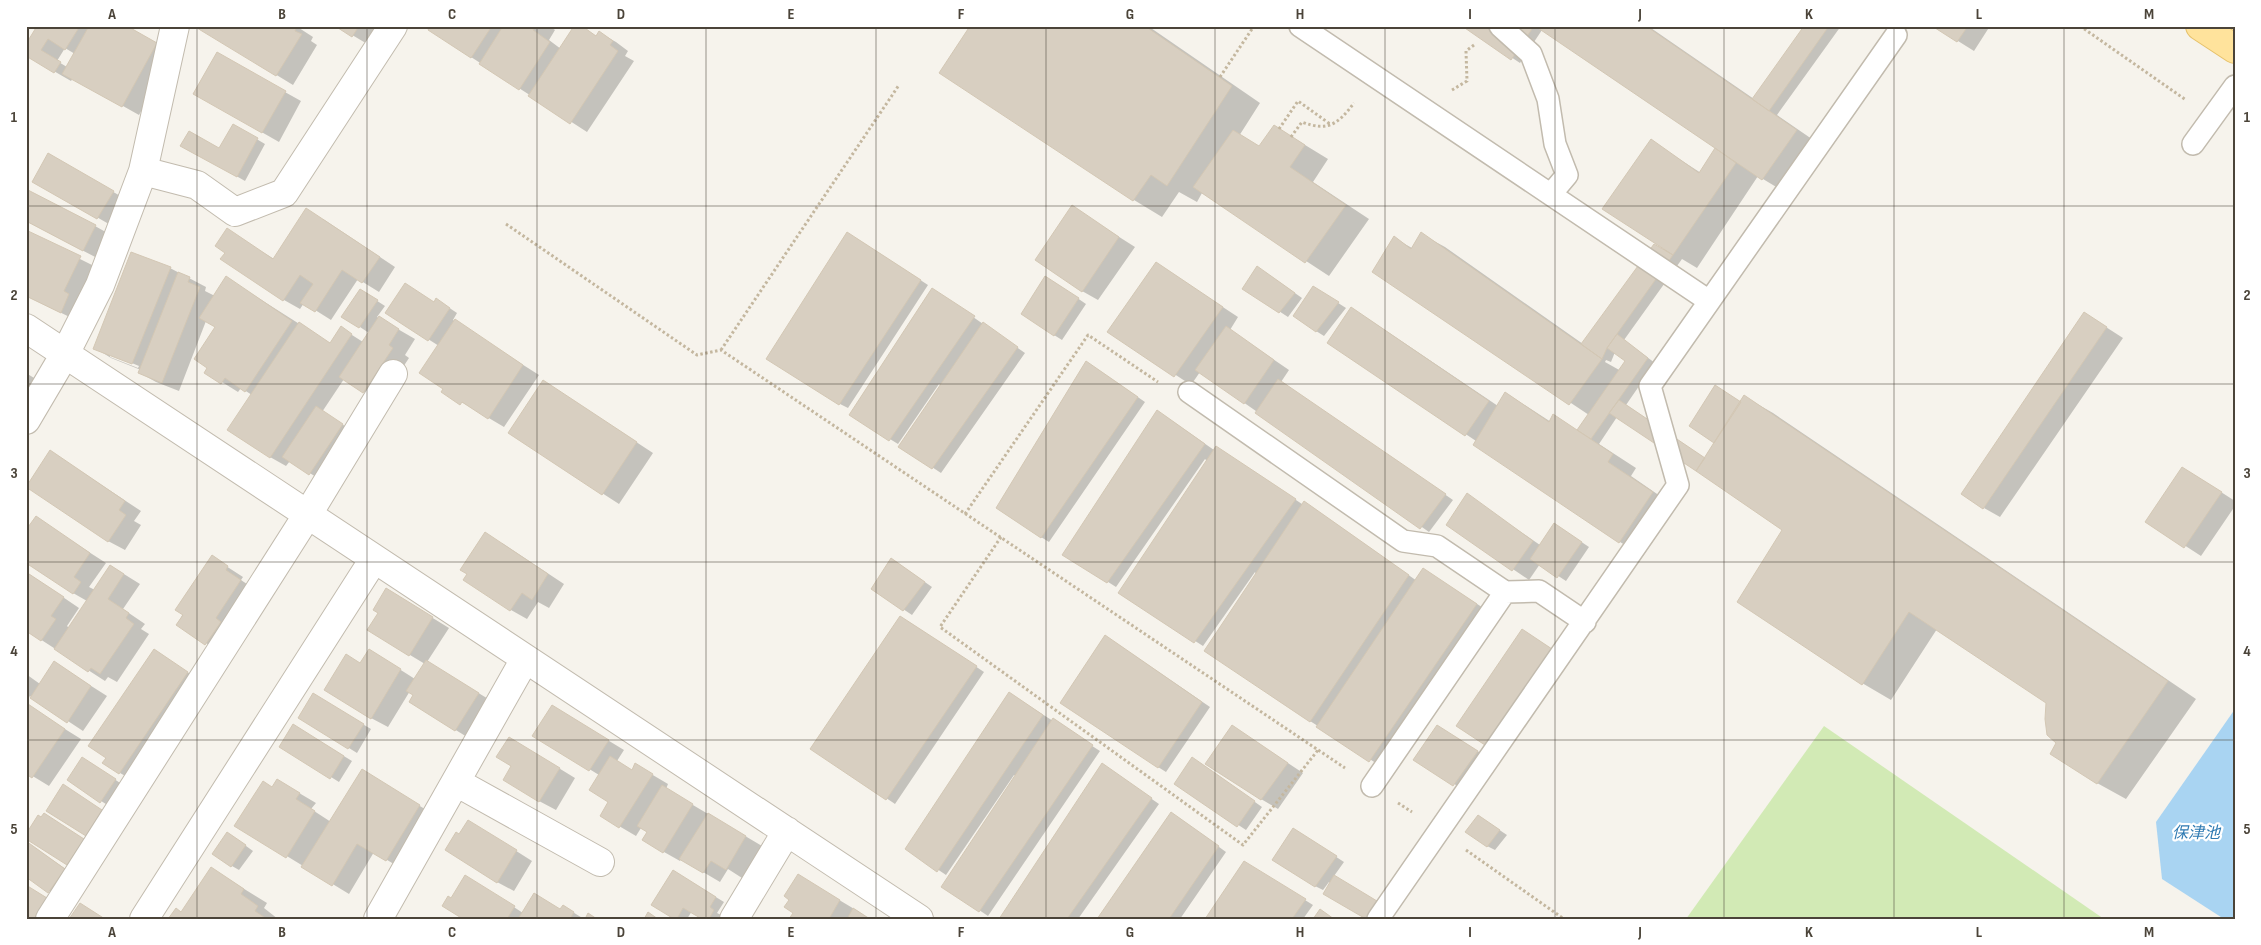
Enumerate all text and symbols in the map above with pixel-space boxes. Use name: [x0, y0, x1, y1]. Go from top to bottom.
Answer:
text: A: [107, 5, 116, 24]
text: B: [278, 5, 286, 24]
text: C: [448, 5, 456, 24]
text: D: [617, 5, 625, 24]
text: E: [788, 5, 795, 24]
text: F: [958, 5, 965, 24]
text: G: [1126, 5, 1134, 24]
text: H: [1296, 5, 1304, 24]
text: I: [1468, 5, 1472, 24]
text: J: [1637, 5, 1642, 24]
text: K: [1805, 5, 1813, 24]
text: L: [1976, 5, 1983, 24]
text: M: [2144, 5, 2154, 24]
text: 1: [11, 108, 18, 127]
text: 1: [2244, 108, 2251, 127]
text: 2: [10, 286, 18, 305]
text: 2: [2243, 286, 2251, 305]
text: 3: [10, 464, 18, 483]
text: 3: [2243, 464, 2251, 483]
text: 4: [10, 642, 18, 661]
text: 4: [2243, 642, 2251, 661]
text: 5: [10, 820, 18, 839]
text: 5: [2243, 820, 2251, 839]
water label: 保津池: [2172, 824, 2222, 843]
text: A: [107, 923, 116, 942]
text: B: [278, 923, 286, 942]
text: C: [448, 923, 456, 942]
text: D: [617, 923, 625, 942]
text: E: [788, 923, 795, 942]
text: F: [958, 923, 965, 942]
text: G: [1126, 923, 1134, 942]
text: H: [1296, 923, 1304, 942]
text: I: [1468, 923, 1472, 942]
text: J: [1637, 923, 1642, 942]
text: K: [1805, 923, 1813, 942]
text: L: [1976, 923, 1983, 942]
text: M: [2144, 923, 2154, 942]

